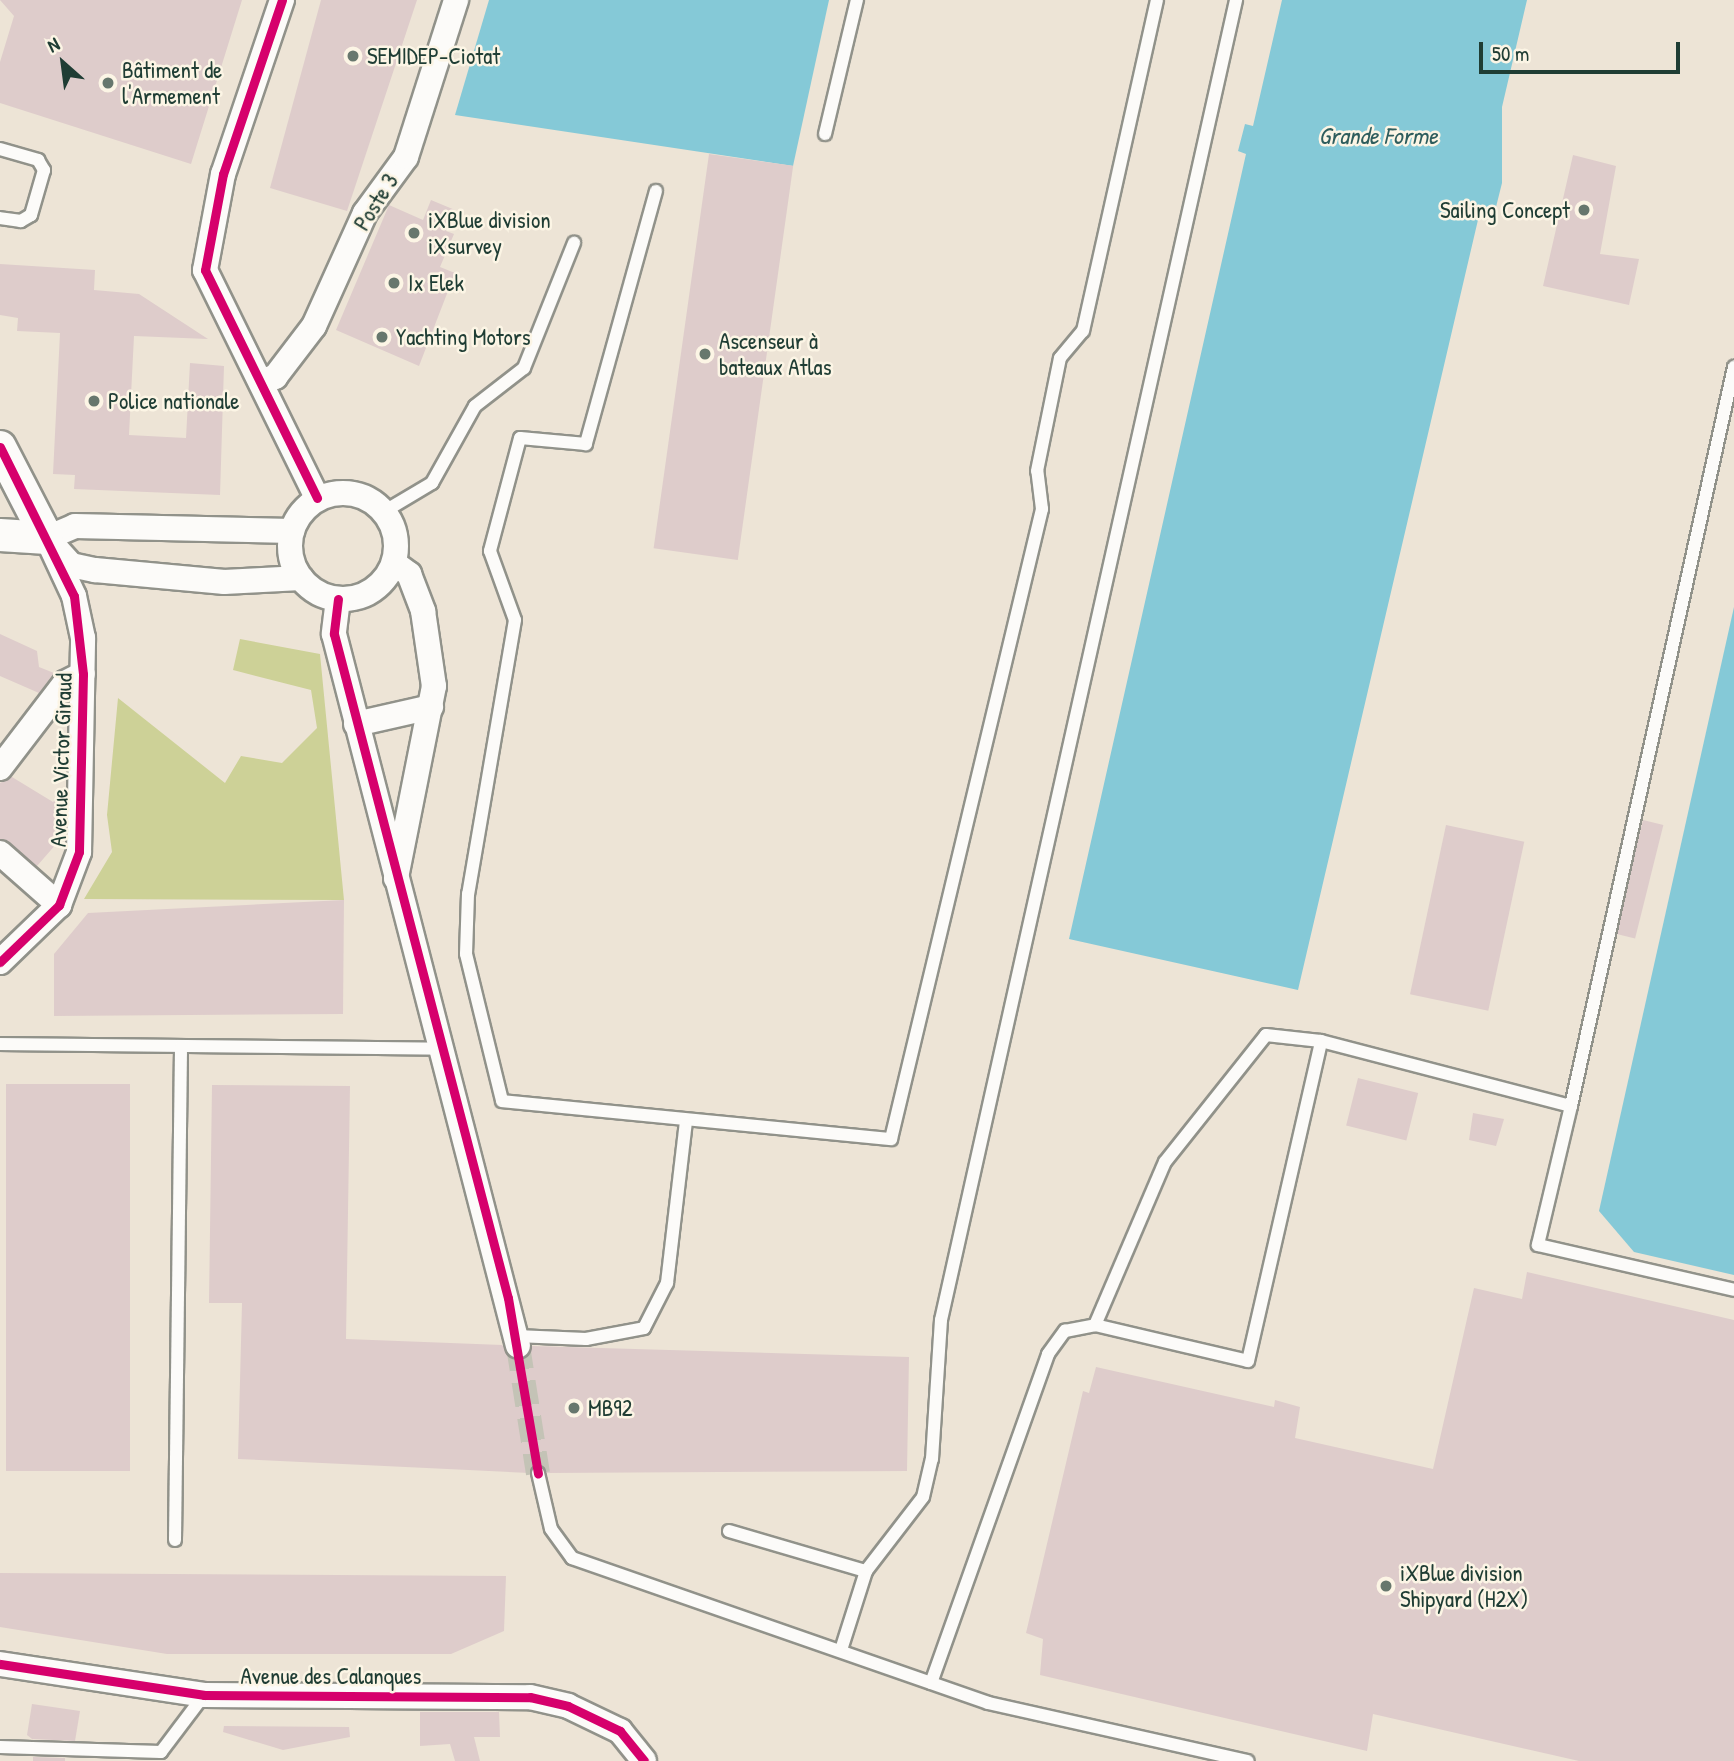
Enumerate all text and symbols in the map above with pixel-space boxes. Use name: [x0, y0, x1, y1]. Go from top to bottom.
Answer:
north arrow: [28, 28, 98, 98]
scale bar: [1482, 28, 1683, 72]
text: N: [43, 31, 64, 58]
text: 50 m: [1492, 39, 1529, 68]
place label: SEMIDEP-Ciotat: [367, 42, 500, 70]
marker: SEMIDEP-Ciotat: [345, 48, 361, 64]
place label: Bâtiment de l'Armement: [122, 56, 222, 110]
marker: Bâtiment de l'Armement: [100, 75, 116, 91]
water label: Grande Forme: [1318, 122, 1438, 150]
street label: Poste 3: [348, 168, 404, 236]
place label: Sailing Concept: [1440, 196, 1570, 224]
marker: Sailing Concept: [1576, 202, 1592, 218]
place label: iXBlue division iXsurvey: [428, 206, 551, 260]
marker: iXBlue division iXsurvey: [406, 225, 422, 241]
place label: Ix Elek: [408, 269, 464, 297]
marker: Ix Elek: [386, 275, 402, 291]
place label: Yachting Motors: [396, 323, 531, 351]
place label: Ascenseur à bateaux Atlas: [719, 327, 831, 381]
marker: Yachting Motors: [374, 329, 390, 345]
marker: Ascenseur à bateaux Atlas: [697, 346, 713, 362]
place label: Police nationale: [108, 387, 239, 415]
marker: Police nationale: [86, 393, 102, 409]
street label: Avenue Victor Giraud: [44, 672, 78, 848]
place label: MB92: [588, 1394, 633, 1422]
marker: MB92: [566, 1400, 582, 1416]
place label: iXBlue division Shipyard (H2X): [1400, 1559, 1528, 1613]
marker: iXBlue division Shipyard (H2X): [1378, 1578, 1394, 1594]
street label: Avenue des Calanques: [241, 1662, 421, 1690]

